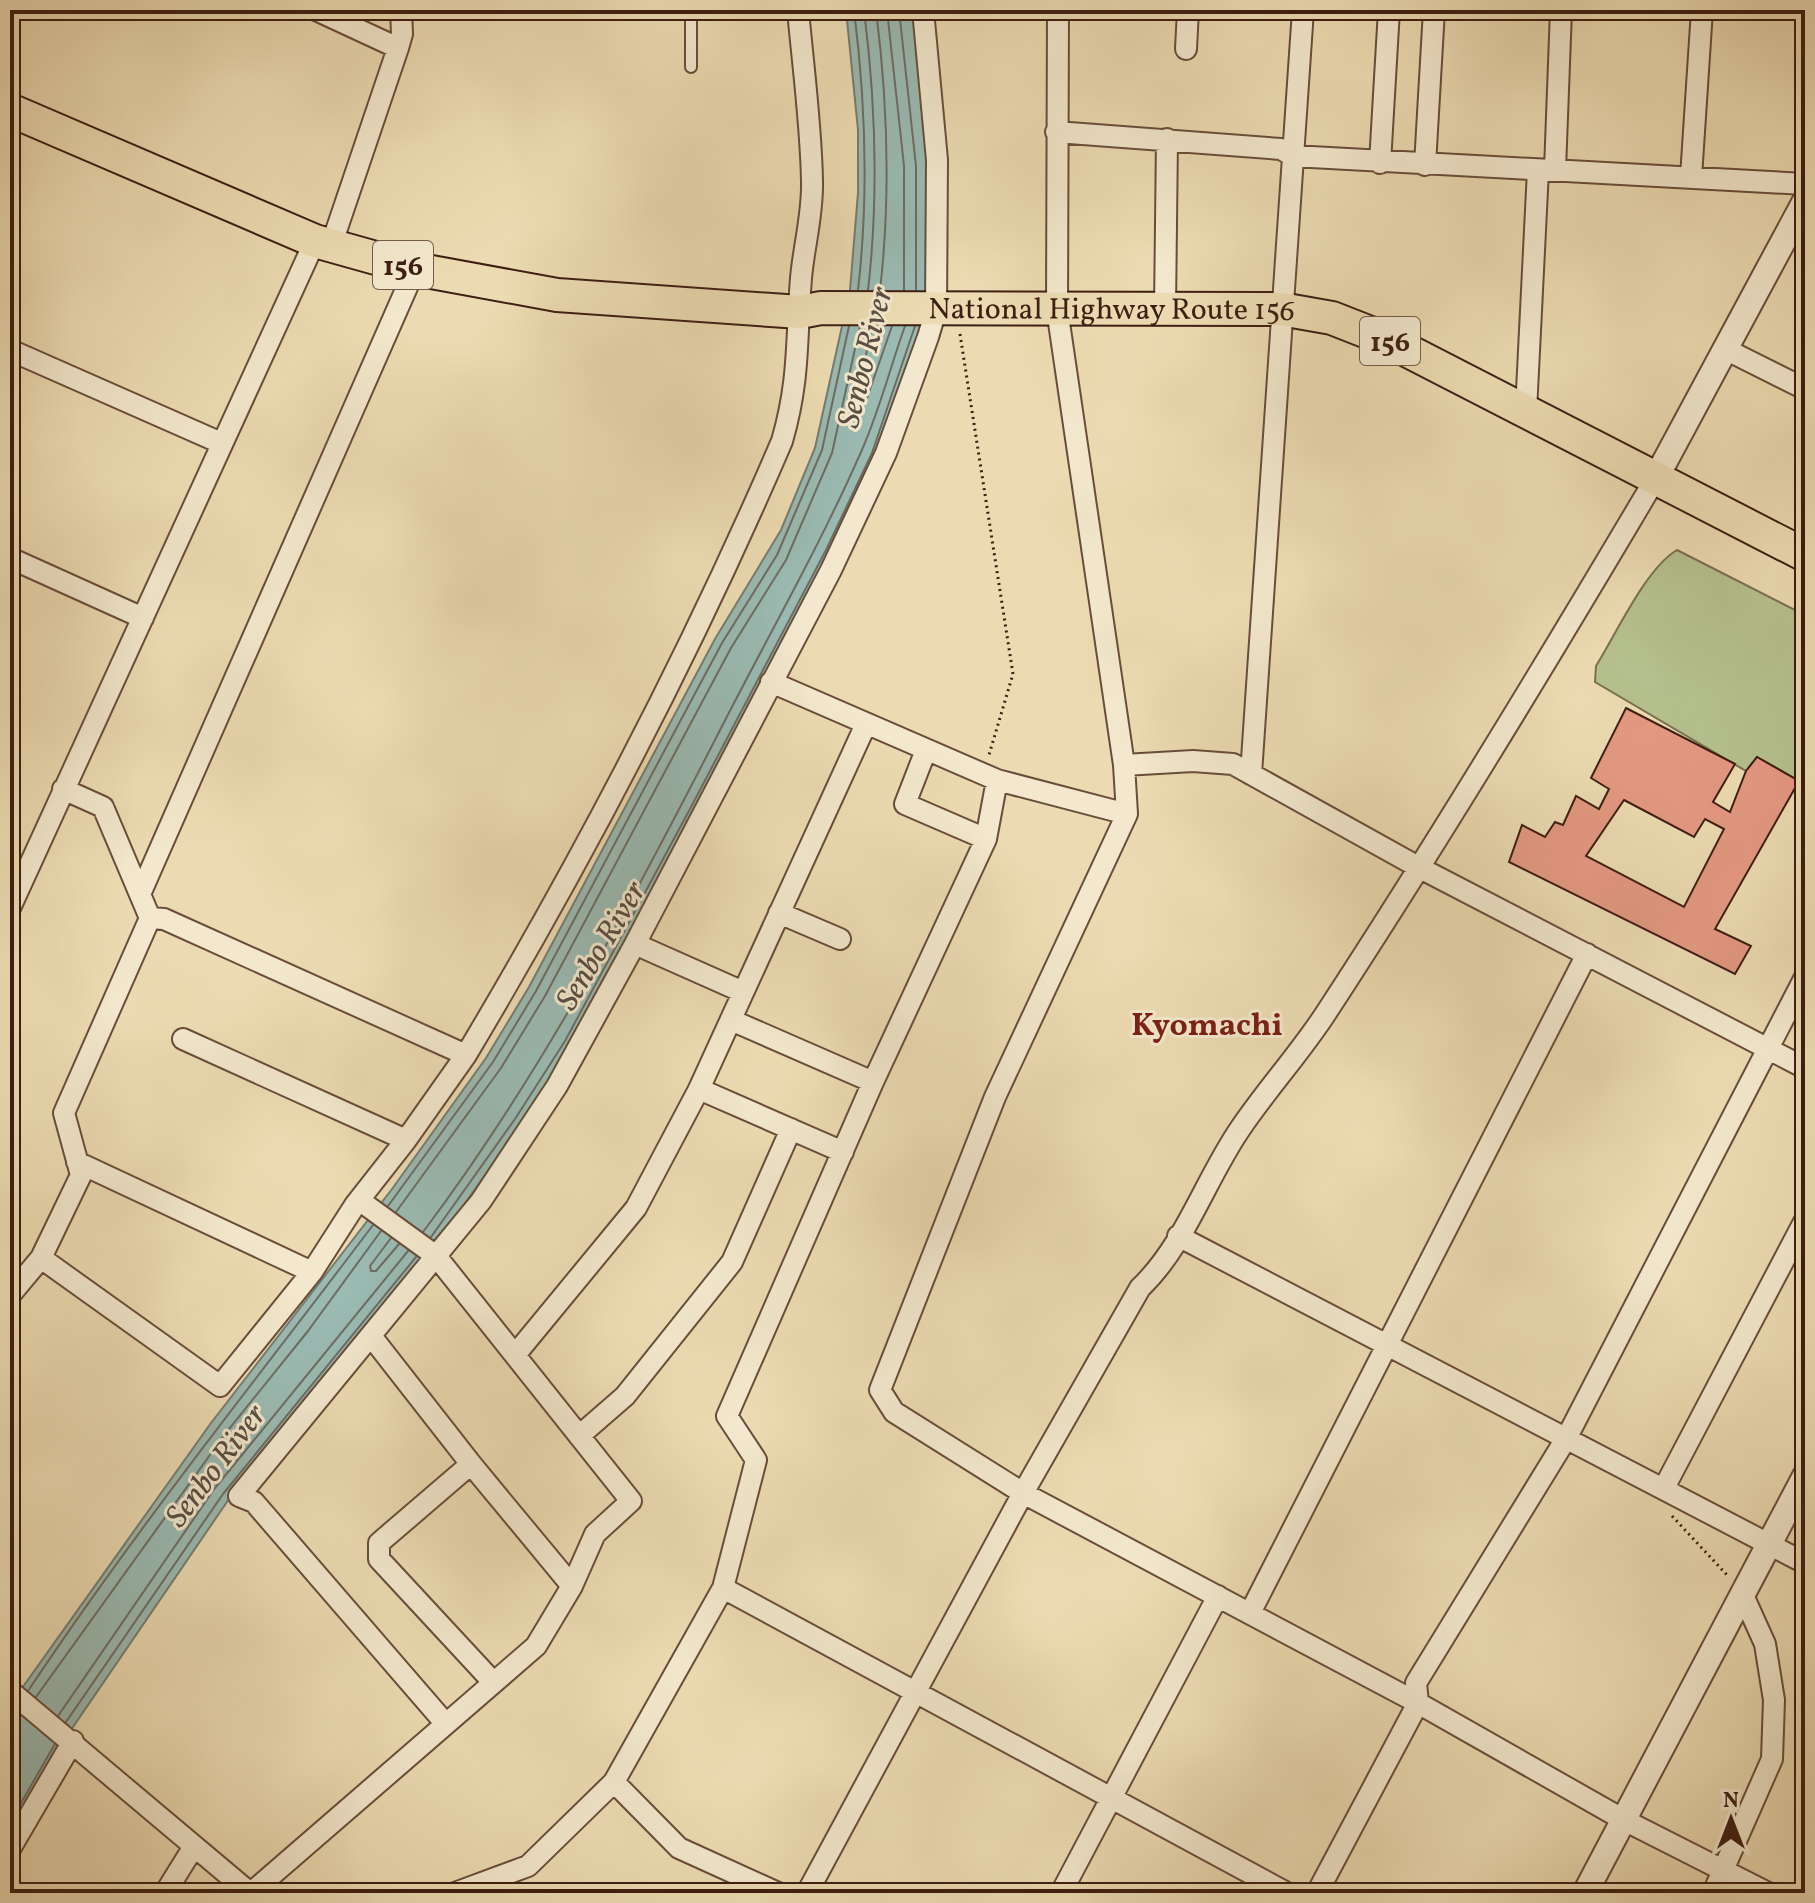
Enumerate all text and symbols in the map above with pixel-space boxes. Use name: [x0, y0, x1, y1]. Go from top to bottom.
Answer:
road number: 156: [373, 241, 433, 289]
water label: Senbo River: [828, 282, 906, 433]
street label: National Highway Route 156: [928, 289, 1298, 334]
road number: 156: [1360, 317, 1420, 365]
water label: Senbo River: [547, 873, 659, 1019]
district label: Kyomachi: [1131, 1005, 1283, 1049]
water label: Senbo River: [157, 1395, 279, 1537]
north arrow: [1691, 1779, 1771, 1859]
text: N: [1723, 1786, 1739, 1817]

